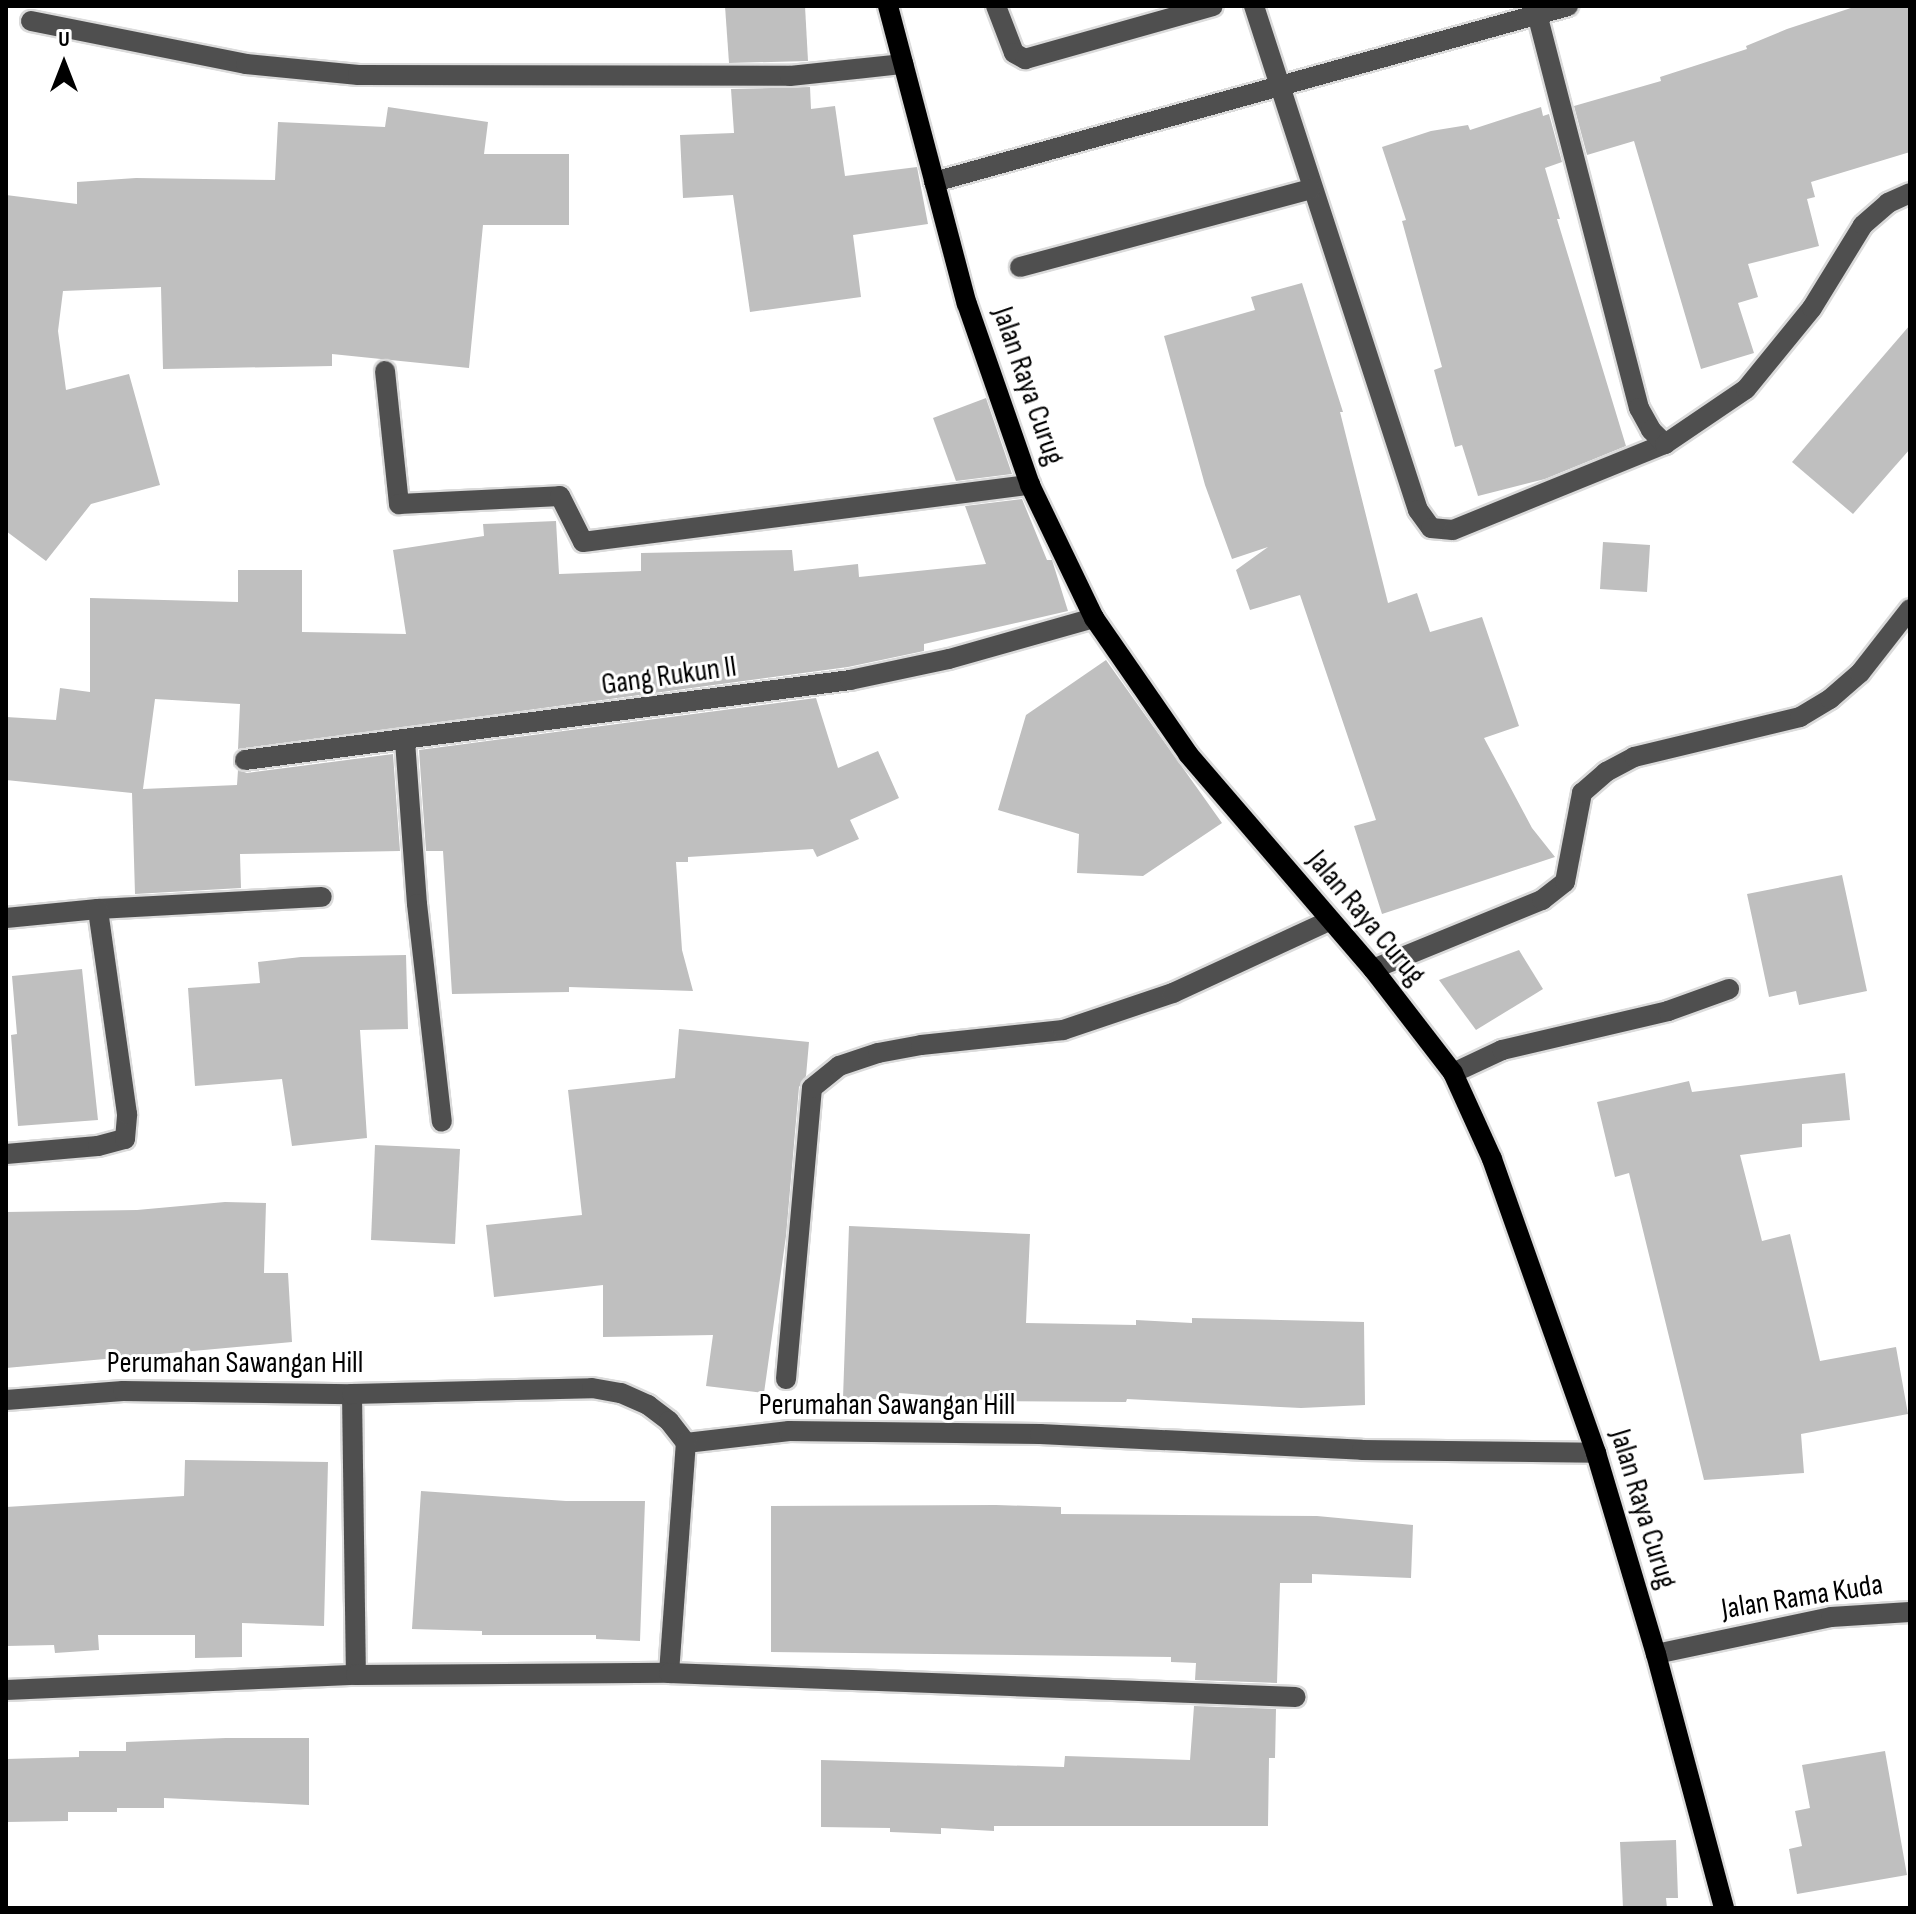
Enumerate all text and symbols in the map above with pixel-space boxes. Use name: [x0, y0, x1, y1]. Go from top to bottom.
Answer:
north arrow: [24, 24, 104, 104]
text: U: [58, 26, 70, 53]
street label: Jalan Raya Curug: [984, 302, 1072, 470]
street label: Gang Rukun II: [599, 649, 739, 703]
street label: Jalan Raya Curug: [1299, 843, 1433, 993]
street label: Perumahan Sawangan Hill: [107, 1345, 363, 1381]
street label: Perumahan Sawangan Hill: [759, 1387, 1015, 1423]
street label: Jalan Raya Curug: [1602, 1425, 1684, 1593]
street label: Jalan Rama Kuda: [1719, 1566, 1885, 1628]

